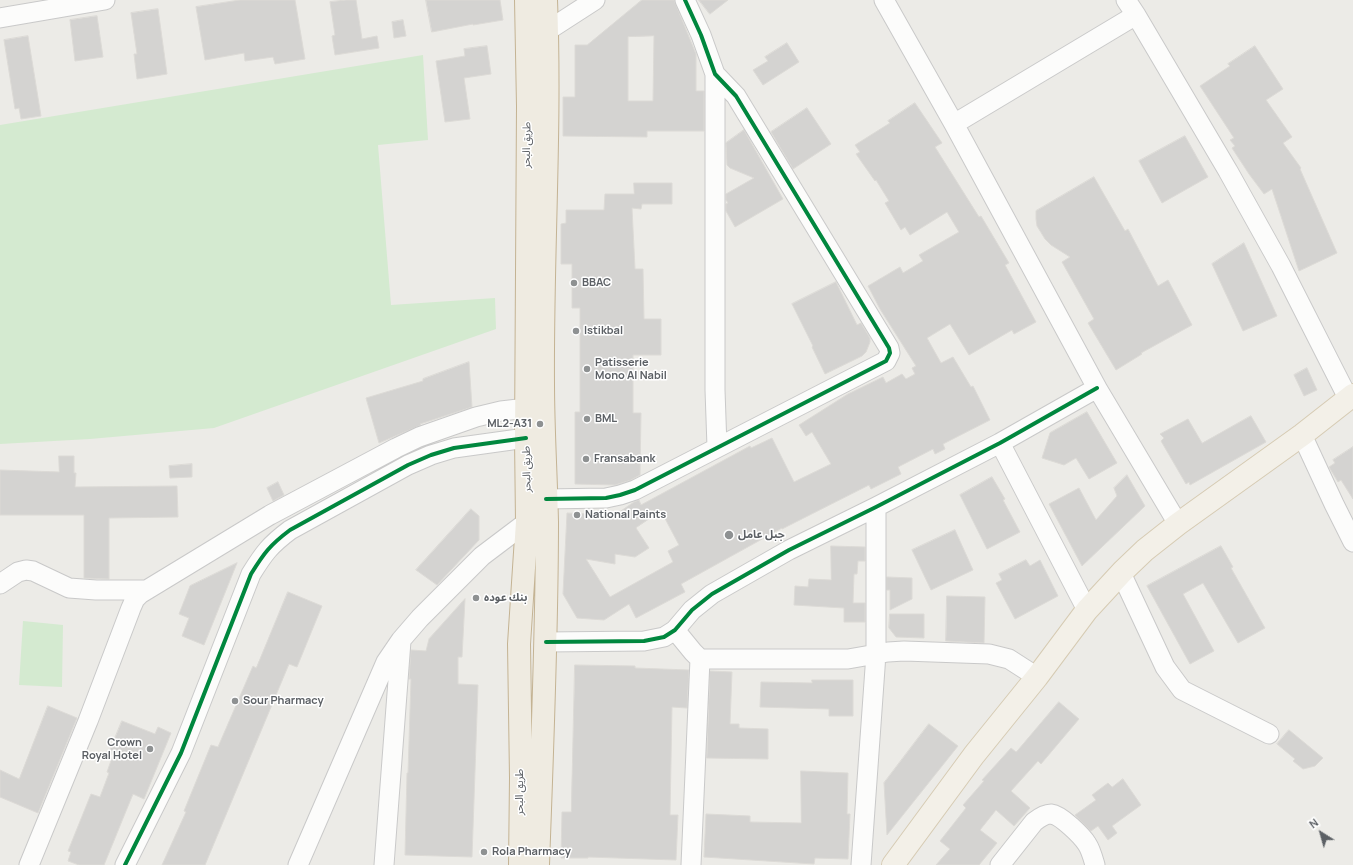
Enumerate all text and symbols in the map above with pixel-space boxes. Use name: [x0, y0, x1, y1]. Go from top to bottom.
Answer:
street label: طريق البحر: [520, 122, 534, 168]
place label: BBAC: [582, 276, 611, 290]
marker: BBAC: [569, 278, 579, 288]
place label: Istikbal: [584, 324, 623, 338]
marker: Istikbal: [571, 326, 581, 336]
place label: Patisserie Mono Al Nabil: [595, 356, 667, 382]
marker: Patisserie Mono Al Nabil: [582, 364, 592, 374]
place label: BML: [595, 412, 617, 426]
marker: BML: [582, 414, 592, 424]
place label: ML2-A31: [487, 417, 532, 431]
marker: ML2-A31: [535, 419, 545, 429]
street label: طريق البحر: [520, 446, 534, 492]
place label: Fransabank: [594, 452, 655, 466]
marker: Fransabank: [581, 454, 591, 464]
place label: National Paints: [585, 508, 666, 522]
marker: National Paints: [572, 510, 582, 520]
place label: جبل عامل: [738, 528, 785, 542]
marker: جبل عامل: [723, 529, 735, 541]
place label: بنك عوده: [484, 591, 527, 605]
marker: بنك عوده: [471, 593, 481, 603]
place label: Sour Pharmacy: [243, 694, 324, 708]
marker: Sour Pharmacy: [230, 696, 240, 706]
place label: Crown Royal Hotel: [82, 736, 142, 762]
marker: Crown Royal Hotel: [145, 744, 155, 754]
street label: طريق البحر: [513, 769, 527, 815]
north arrow: [1301, 813, 1341, 853]
text: N: [1306, 815, 1321, 831]
place label: Rola Pharmacy: [492, 845, 571, 859]
marker: Rola Pharmacy: [479, 847, 489, 857]

